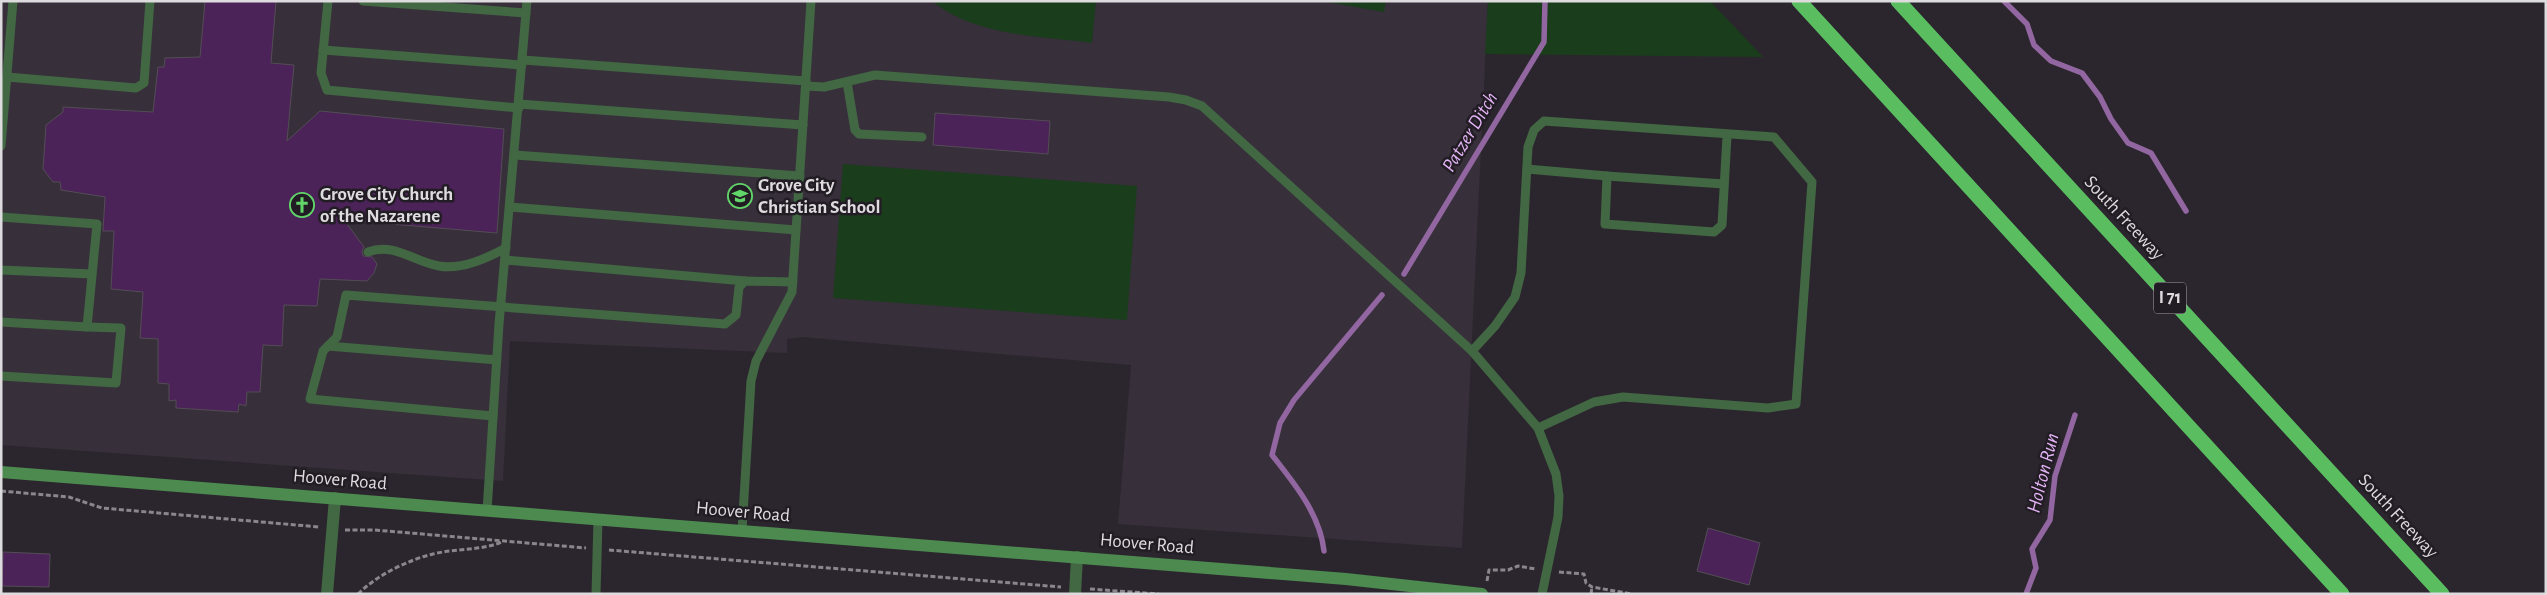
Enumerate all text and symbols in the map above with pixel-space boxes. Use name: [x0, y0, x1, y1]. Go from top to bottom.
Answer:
water label: Patzer Ditch: [1439, 89, 1501, 175]
street label: South Freeway: [2081, 172, 2167, 264]
place label: Grove City Christian School: [758, 176, 880, 217]
school or university icon: Grove City Christian School: [727, 183, 753, 209]
place label: Grove City Church of the Nazarene: [320, 185, 453, 226]
church icon: Grove City Church of the Nazarene: [289, 192, 315, 218]
road number: I 71: [2154, 282, 2186, 314]
water label: Holton Run: [2023, 431, 2063, 515]
street label: Hoover Road: [292, 466, 388, 494]
street label: South Freeway: [2355, 470, 2441, 562]
street label: Hoover Road: [695, 498, 791, 526]
street label: Hoover Road: [1099, 530, 1195, 558]

